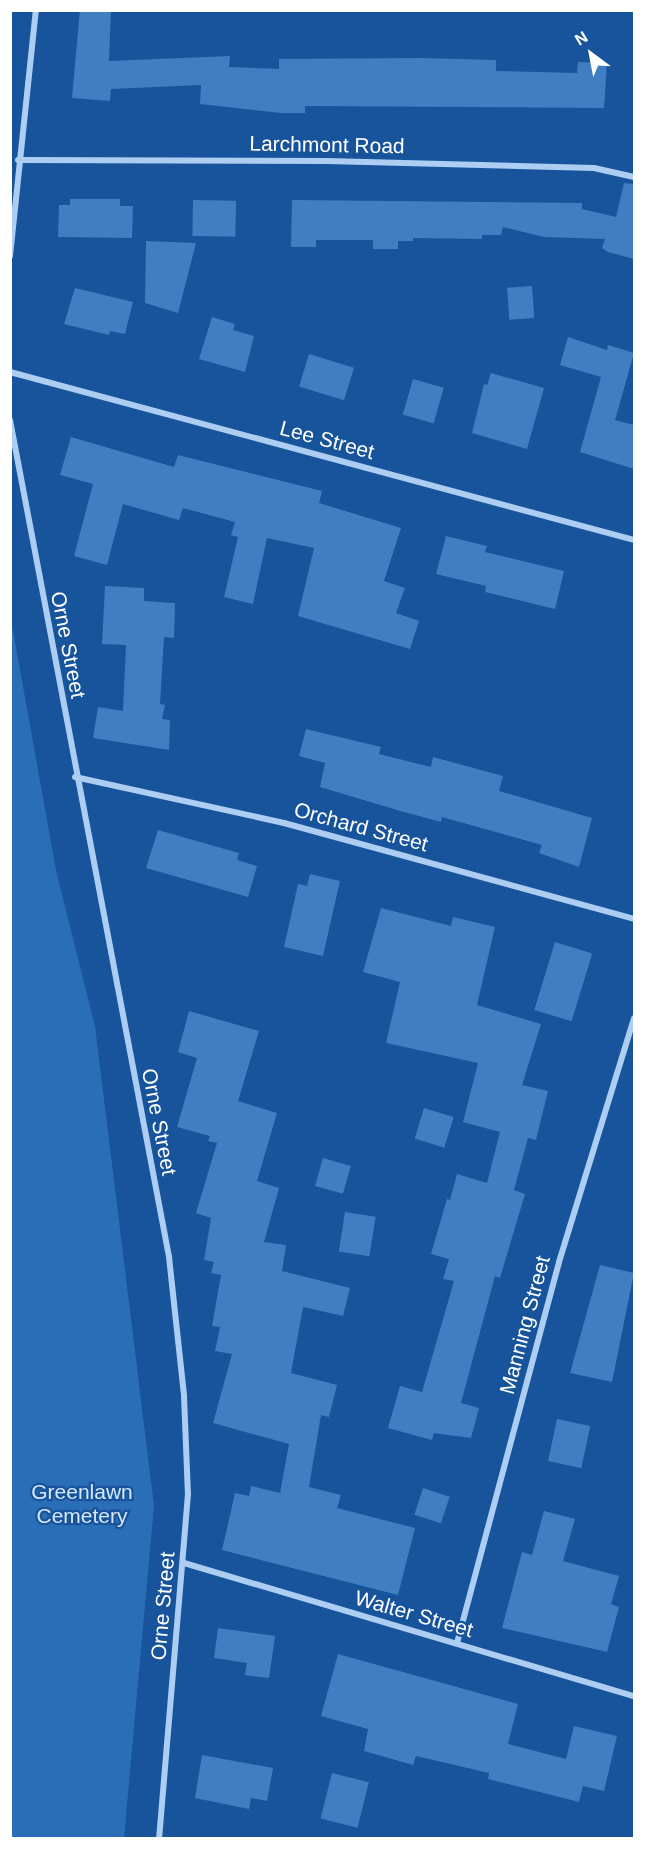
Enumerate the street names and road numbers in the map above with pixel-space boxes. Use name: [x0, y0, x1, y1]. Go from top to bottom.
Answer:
street label: Larchmont Road: [249, 131, 405, 159]
street label: Lee Street: [277, 415, 377, 465]
street label: Orne Street: [45, 589, 91, 701]
street label: Orchard Street: [291, 797, 431, 857]
street label: Orne Street: [136, 1066, 182, 1178]
street label: Manning Street: [494, 1253, 556, 1397]
street label: Orne Street: [146, 1551, 180, 1661]
street label: Walter Street: [352, 1585, 476, 1643]

